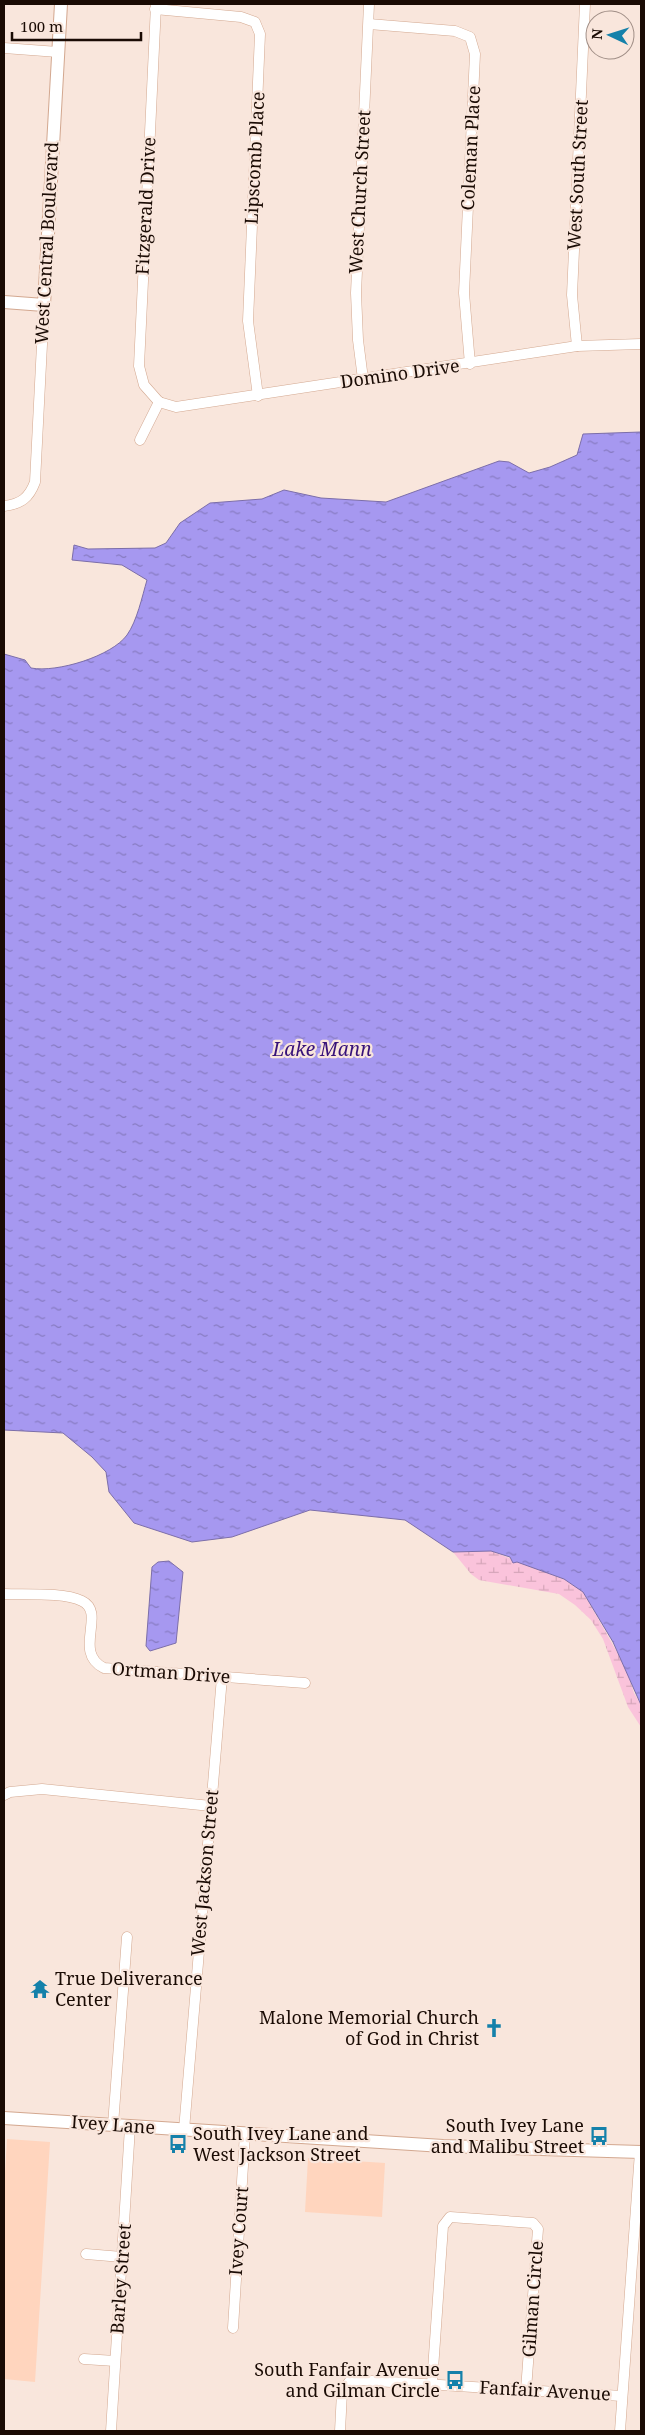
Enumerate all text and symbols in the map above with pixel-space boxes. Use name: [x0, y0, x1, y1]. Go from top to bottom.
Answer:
scale bar: [12, 10, 141, 42]
north arrow: [585, 10, 635, 60]
text: 100 m: [20, 16, 63, 36]
text: N: [587, 28, 606, 40]
street label: Coleman Place: [455, 85, 485, 211]
street label: Lipscomb Place: [239, 91, 269, 225]
street label: West South Street: [561, 99, 593, 251]
street label: West Church Street: [343, 109, 375, 275]
street label: Fitzgerald Drive: [129, 136, 161, 276]
street label: West Central Boulevard: [29, 141, 63, 345]
street label: Domino Drive: [339, 353, 461, 393]
water label: Lake Mann: [271, 1036, 372, 1062]
street label: Ortman Drive: [111, 1656, 231, 1688]
street label: West Jackson Street: [185, 1788, 223, 1957]
place label: True Deliverance Center: [55, 1966, 203, 2011]
temple icon: True Deliverance Center: [29, 1978, 51, 2000]
place label: Malone Memorial Church of God in Christ: [259, 2005, 479, 2050]
church icon: Malone Memorial Church of God in Christ: [483, 2017, 505, 2039]
street label: Ivey Lane: [70, 2109, 156, 2139]
place label: South Ivey Lane and Malibu Street: [431, 2113, 584, 2158]
place label: South Ivey Lane and West Jackson Street: [193, 2121, 369, 2166]
bus stop icon: South Ivey Lane and Malibu Street: [588, 2125, 610, 2147]
bus stop icon: South Ivey Lane and West Jackson Street: [167, 2133, 189, 2155]
street label: Ivey Court: [223, 2186, 253, 2276]
street label: Barley Street: [104, 2223, 136, 2335]
street label: Gilman Circle: [516, 2240, 548, 2358]
place label: South Fanfair Avenue and Gilman Circle: [254, 2357, 440, 2402]
bus stop icon: South Fanfair Avenue and Gilman Circle: [444, 2369, 466, 2391]
street label: Fanfair Avenue: [479, 2375, 611, 2405]

